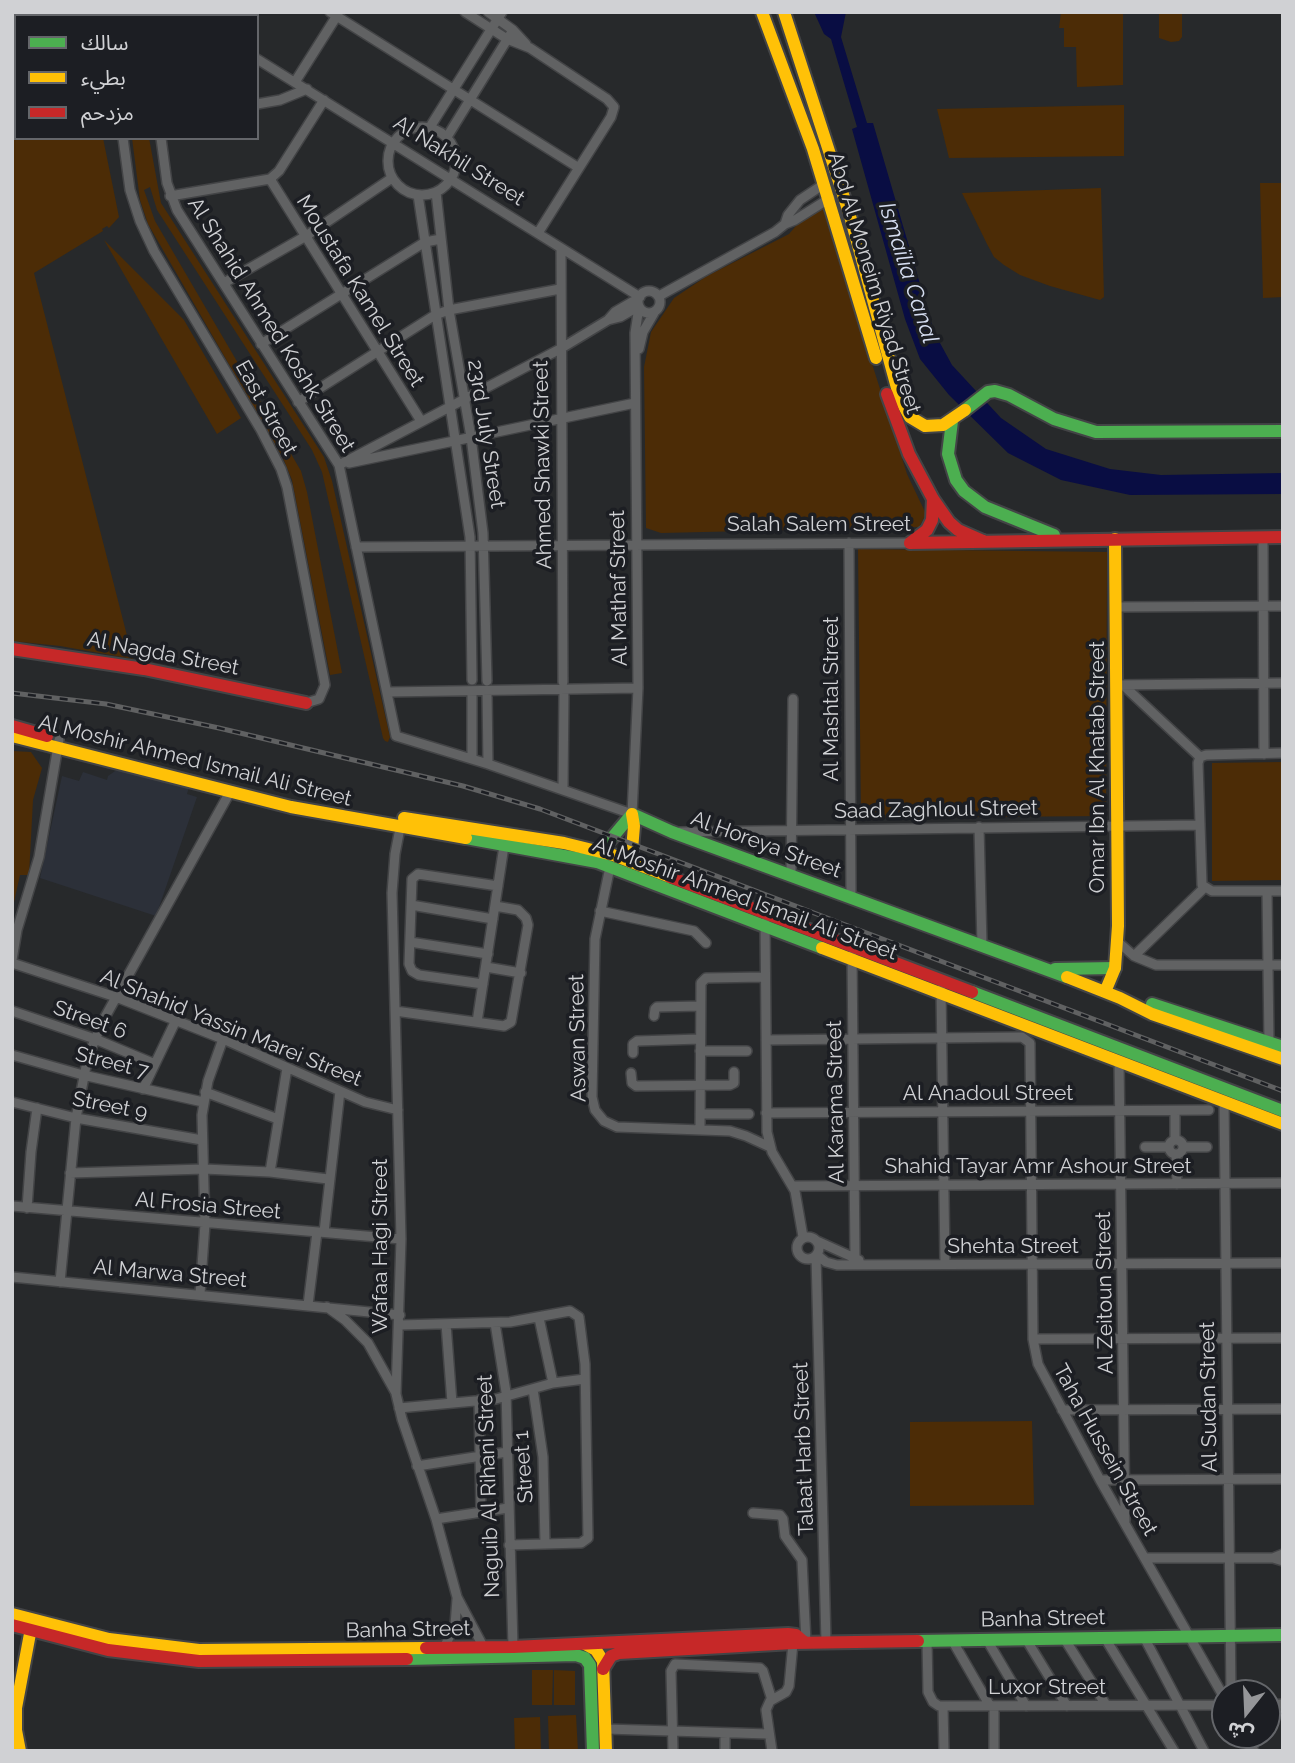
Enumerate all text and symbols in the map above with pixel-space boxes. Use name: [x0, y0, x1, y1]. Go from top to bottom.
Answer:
legend: [14, 14, 259, 140]
text: سالك: [81, 30, 128, 55]
text: بطيء: [81, 65, 126, 90]
text: مزدحم: [81, 100, 134, 125]
street label: Al Nakhil Street: [389, 111, 529, 211]
street label: Abd Al Moneim Riyad Street: [822, 149, 926, 417]
street label: Moustafa Kamel Street: [291, 190, 429, 392]
street label: Al Shahid Ahmed Koshk Street: [182, 193, 360, 457]
water label: Ismaïlia Canal: [872, 199, 944, 347]
street label: East Street: [230, 356, 302, 460]
street label: 23rd July Street: [462, 358, 510, 510]
street label: Ahmed Shawki Street: [529, 360, 557, 570]
street label: Al Mathaf Street: [605, 510, 633, 666]
street label: Salah Salem Street: [727, 512, 911, 538]
street label: Al Mashtal Street: [819, 616, 845, 782]
street label: Al Nagda Street: [85, 627, 241, 681]
street label: Omar Ibn Al Khatab Street: [1085, 641, 1111, 893]
street label: Al Moshir Ahmed Ismail Ali Street: [36, 710, 354, 812]
street label: Saad Zaghloul Street: [834, 796, 1038, 824]
street label: Al Horeya Street: [687, 806, 845, 884]
street label: Al Moshir Ahmed Ismail Ali Street: [589, 832, 901, 966]
street label: Al Shahid Yassin Marei Street: [97, 964, 365, 1092]
street label: Aswan Street: [564, 974, 592, 1102]
street label: Street 6: [50, 995, 130, 1045]
street label: Al Karama Street: [822, 1020, 850, 1184]
street label: Street 7: [73, 1042, 151, 1084]
street label: Al Anadoul Street: [903, 1081, 1073, 1107]
street label: Street 9: [70, 1086, 150, 1126]
street label: Shahid Tayar Amr Ashour Street: [884, 1154, 1192, 1180]
street label: Wafaa Hagi Street: [368, 1158, 394, 1334]
street label: Al Frosia Street: [134, 1187, 282, 1225]
street label: Al Zeitoun Street: [1091, 1211, 1119, 1375]
street label: Shehta Street: [947, 1234, 1079, 1260]
street label: Al Marwa Street: [92, 1255, 248, 1293]
street label: Al Sudan Street: [1195, 1321, 1223, 1473]
street label: Taha Hussein Street: [1047, 1360, 1163, 1540]
street label: Talaat Harb Street: [788, 1362, 820, 1536]
street label: Naguib Al Rihani Street: [473, 1374, 505, 1598]
street label: Street 1: [509, 1430, 539, 1504]
street label: Banha Street: [980, 1605, 1106, 1633]
street label: Banha Street: [345, 1616, 471, 1644]
street label: Luxor Street: [988, 1675, 1106, 1701]
north arrow: [1211, 1679, 1281, 1749]
text: ش: [1224, 1718, 1256, 1747]

